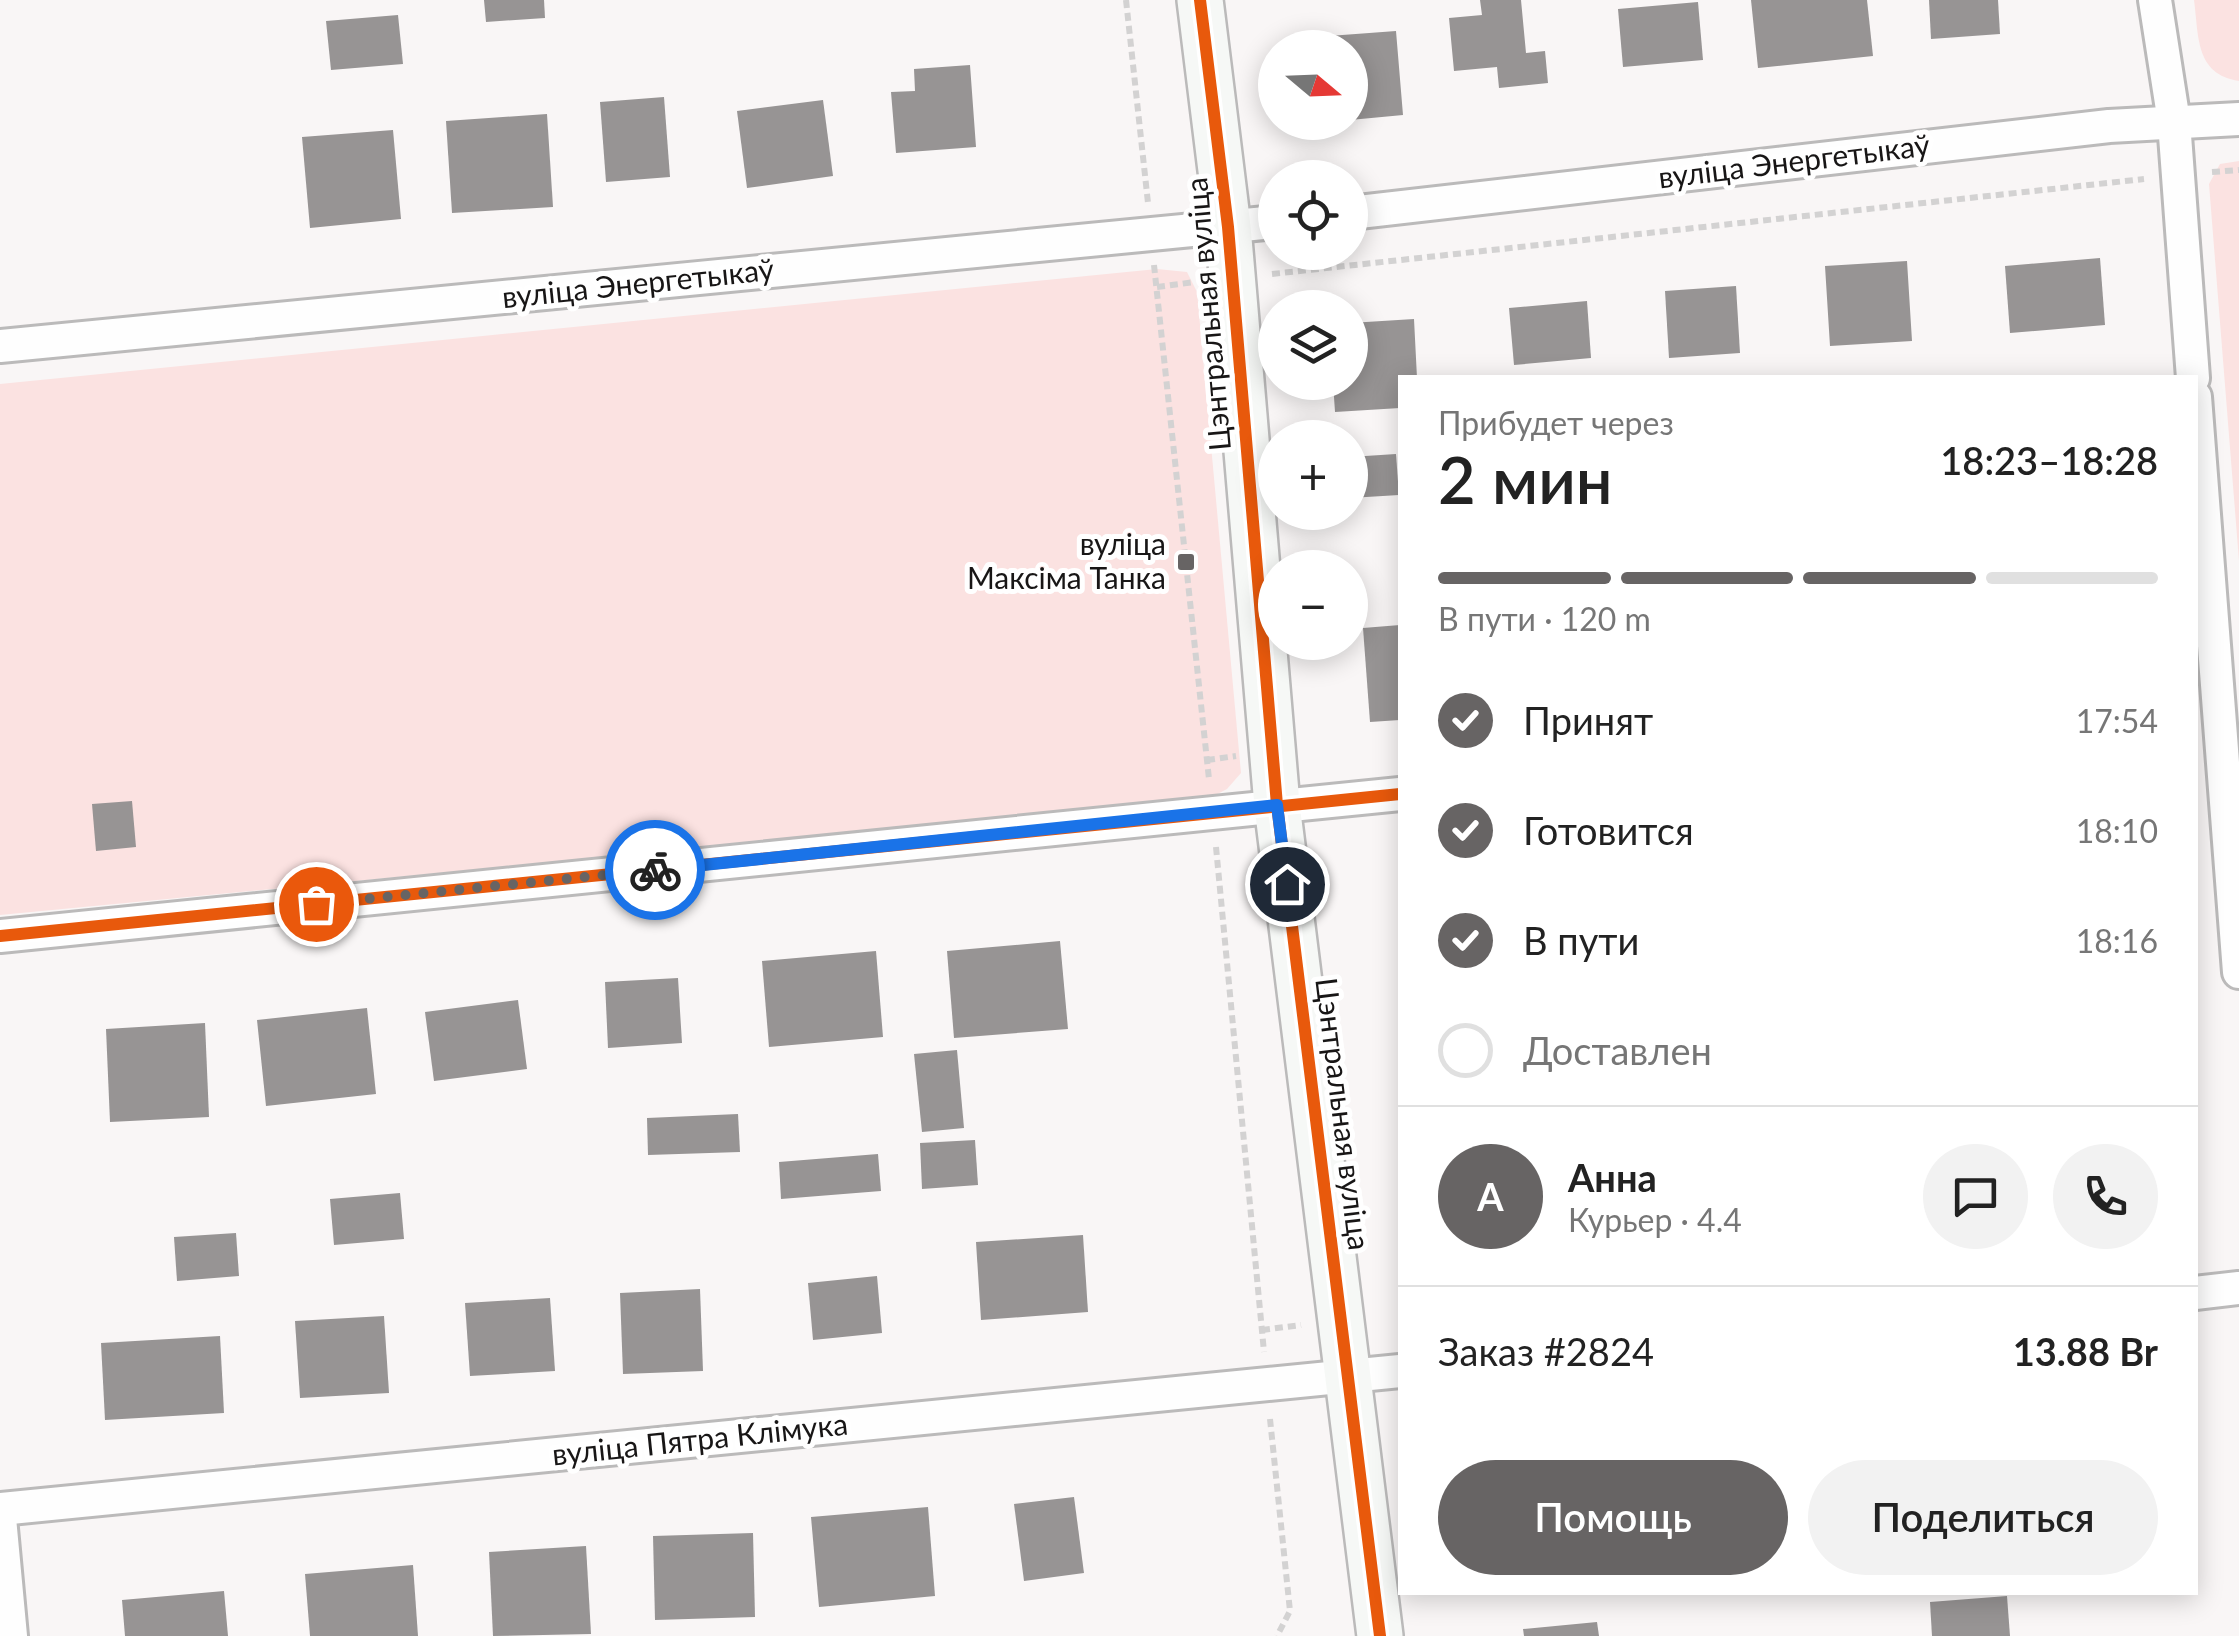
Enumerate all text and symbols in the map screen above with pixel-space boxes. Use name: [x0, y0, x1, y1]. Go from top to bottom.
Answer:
north arrow: [1258, 30, 1368, 140]
map controls: [1258, 30, 1368, 660]
street label: вуліца Энергетыкаў: [1656, 125, 1932, 195]
button: locate: [1258, 160, 1368, 270]
street label: Цэнтральная вуліца: [1177, 176, 1237, 452]
street label: вуліца Энергетыкаў: [500, 250, 776, 314]
button: layers: [1258, 290, 1368, 400]
text: Прибудет через: [1438, 403, 1674, 442]
button: +: [1258, 420, 1368, 530]
text: 18:23–18:28: [1940, 437, 2158, 483]
text: 2 мин: [1438, 440, 1613, 518]
place label: вуліца Максіма Танка: [967, 525, 1166, 595]
button: −: [1258, 550, 1368, 660]
marker: вуліца Максіма Танка: [1175, 551, 1197, 573]
text: В пути · 120 m: [1438, 599, 1651, 638]
icon: check: [1438, 693, 1493, 748]
text: Принят: [1523, 697, 1653, 743]
text: 17:54: [2076, 701, 2158, 740]
icon: check: [1438, 803, 1493, 858]
text: Готовится: [1523, 807, 1694, 853]
text: 18:10: [2076, 811, 2158, 850]
courier: [605, 820, 705, 920]
pin: [1245, 842, 1330, 927]
icon: bike: [628, 843, 683, 898]
icon: home: [1260, 857, 1315, 912]
pin: [274, 862, 359, 947]
icon: bag: [289, 877, 344, 932]
icon: check: [1438, 913, 1493, 968]
text: В пути: [1523, 917, 1639, 963]
text: 18:16: [2076, 921, 2158, 960]
street label: Цэнтральная вуліца: [1309, 976, 1379, 1252]
text: Доставлен: [1523, 1027, 1712, 1073]
button: chat: [1923, 1144, 2028, 1249]
button: phone: [2053, 1144, 2158, 1249]
text: Анна: [1568, 1154, 1657, 1200]
text: А: [1477, 1173, 1504, 1219]
text: Курьер · 4.4: [1568, 1200, 1742, 1239]
text: Заказ #2824: [1438, 1328, 1654, 1374]
text: 13.88 Br: [2013, 1328, 2158, 1374]
street label: вуліца Пятра Клімука: [550, 1405, 849, 1471]
button: Помощь: [1438, 1460, 1788, 1575]
button: Поделиться: [1808, 1460, 2158, 1575]

